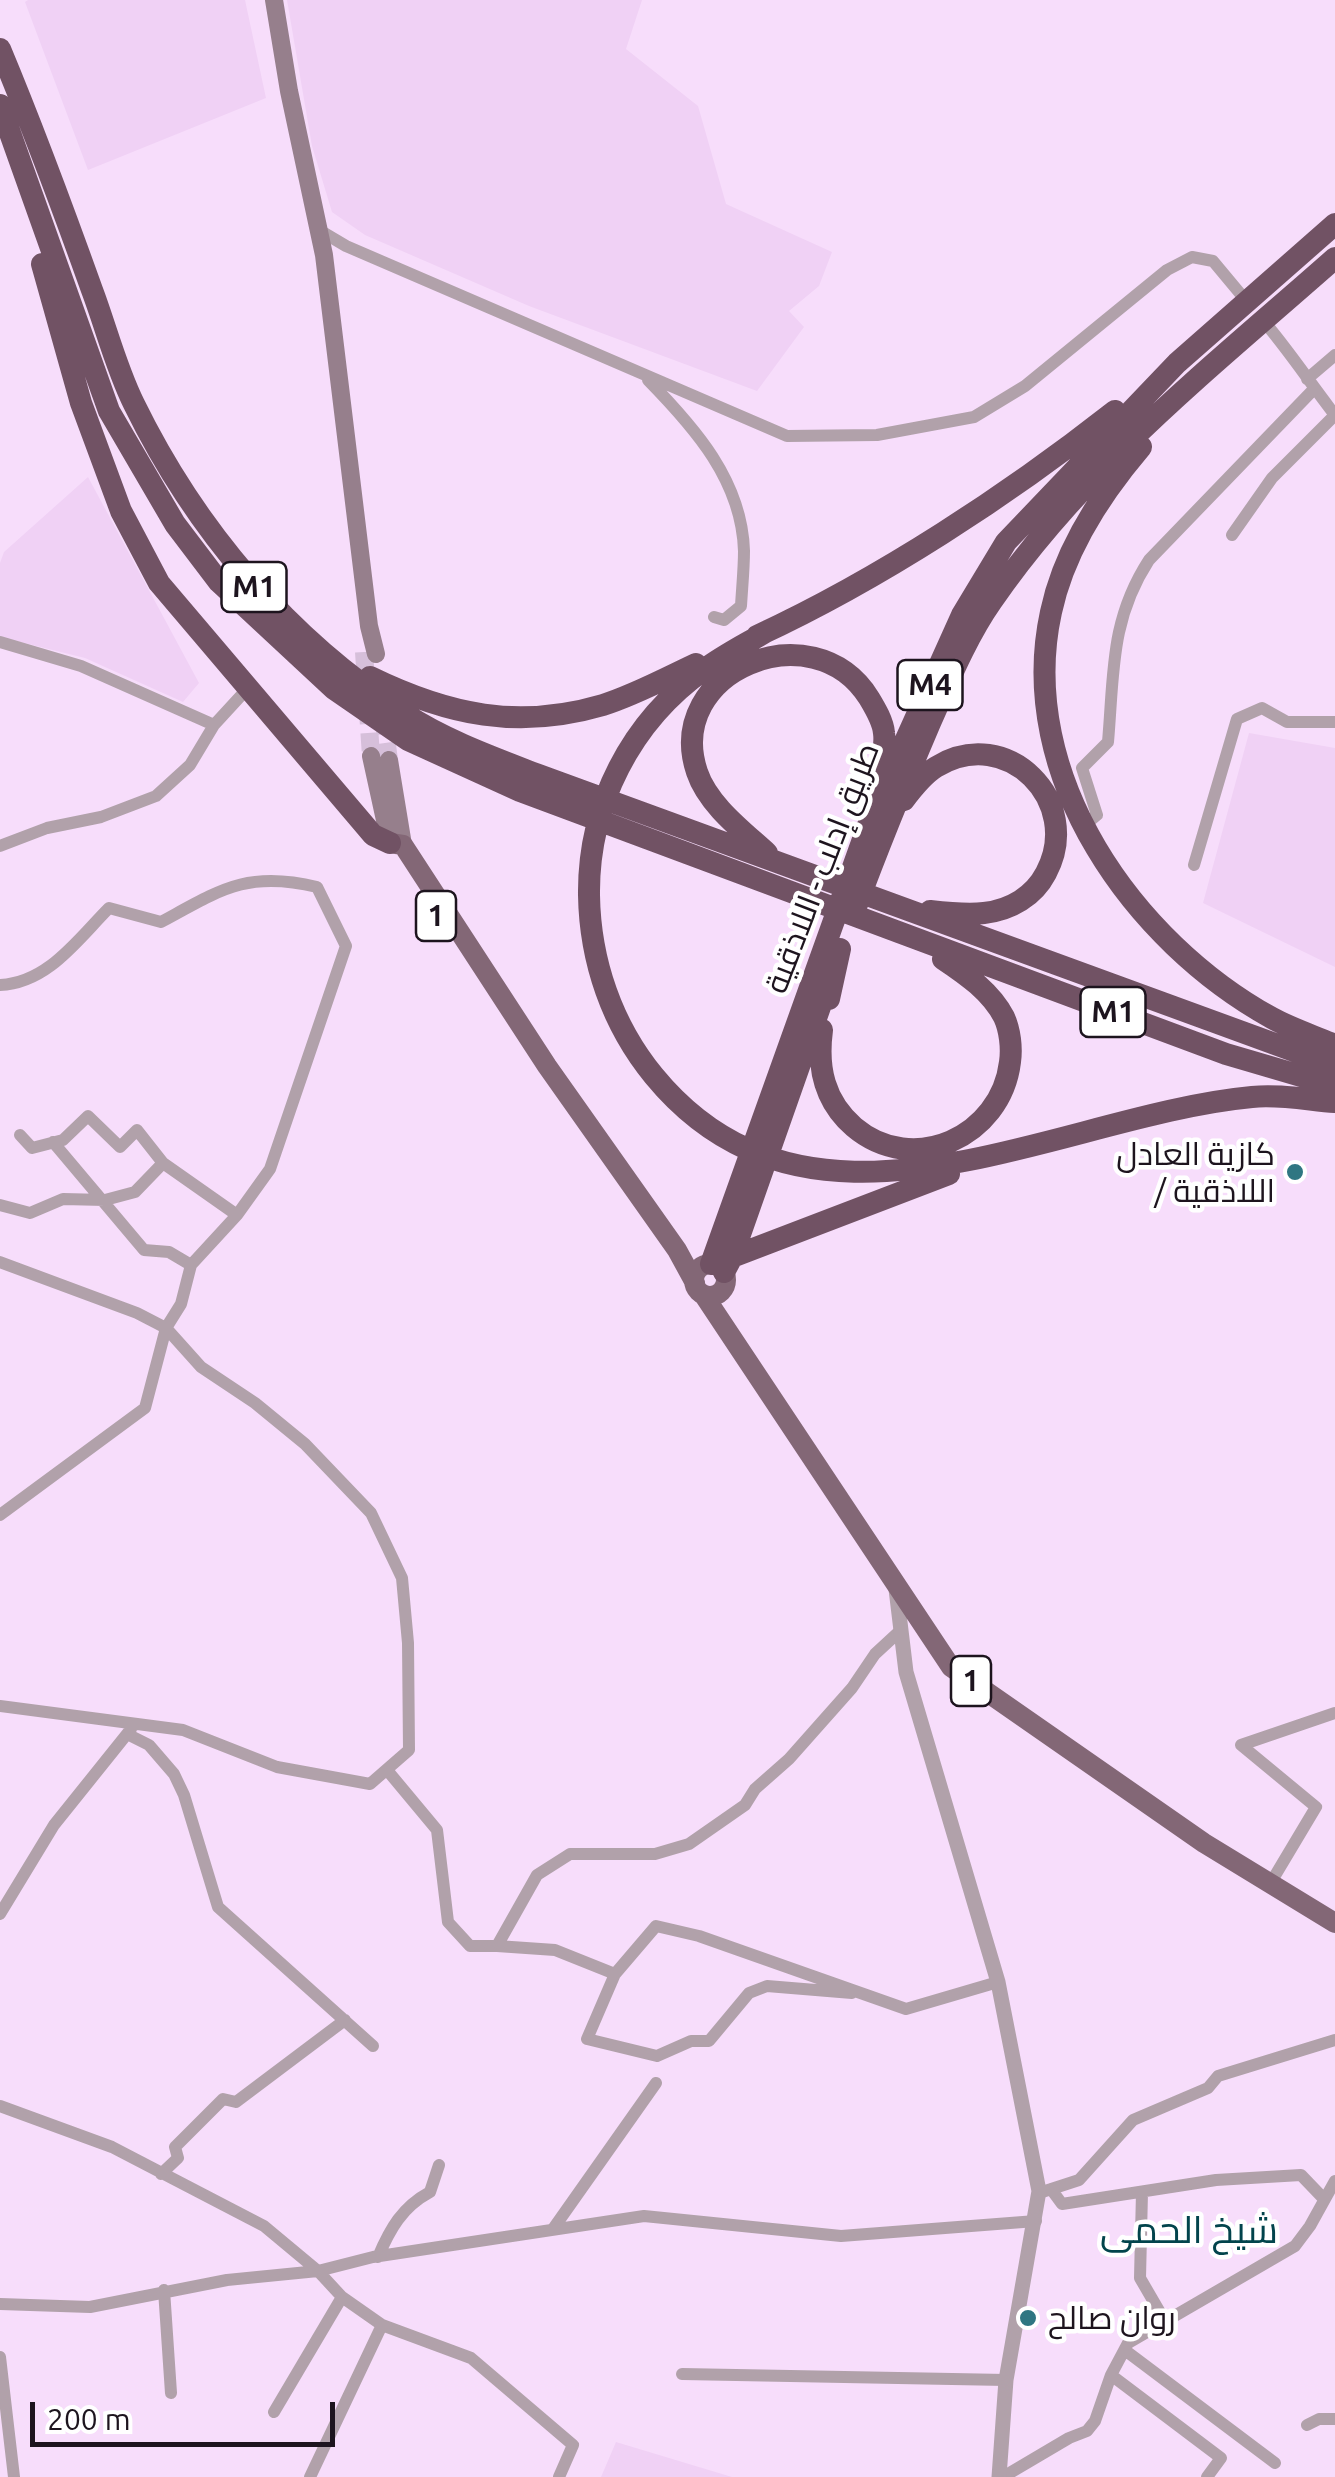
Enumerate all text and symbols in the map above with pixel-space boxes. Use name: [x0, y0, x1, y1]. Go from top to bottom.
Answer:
road number: M1: [222, 562, 286, 612]
road number: M4: [898, 660, 962, 710]
street label: طريق إدلب - اللاذقية: [757, 737, 887, 999]
road number: 1: [416, 891, 456, 941]
road number: M1: [1080, 987, 1146, 1037]
place label: كازية العادل / اللاذقية: [1116, 1135, 1275, 1210]
marker: كازية العادل / اللاذقية: [1284, 1161, 1306, 1183]
road number: 1: [951, 1656, 991, 1706]
district label: شيخ الحمى: [1100, 2207, 1278, 2253]
place label: روان صالح: [1048, 2299, 1176, 2337]
marker: روان صالح: [1017, 2307, 1039, 2329]
scale bar: [35, 2382, 340, 2444]
text: 200 m: [47, 2402, 131, 2436]

